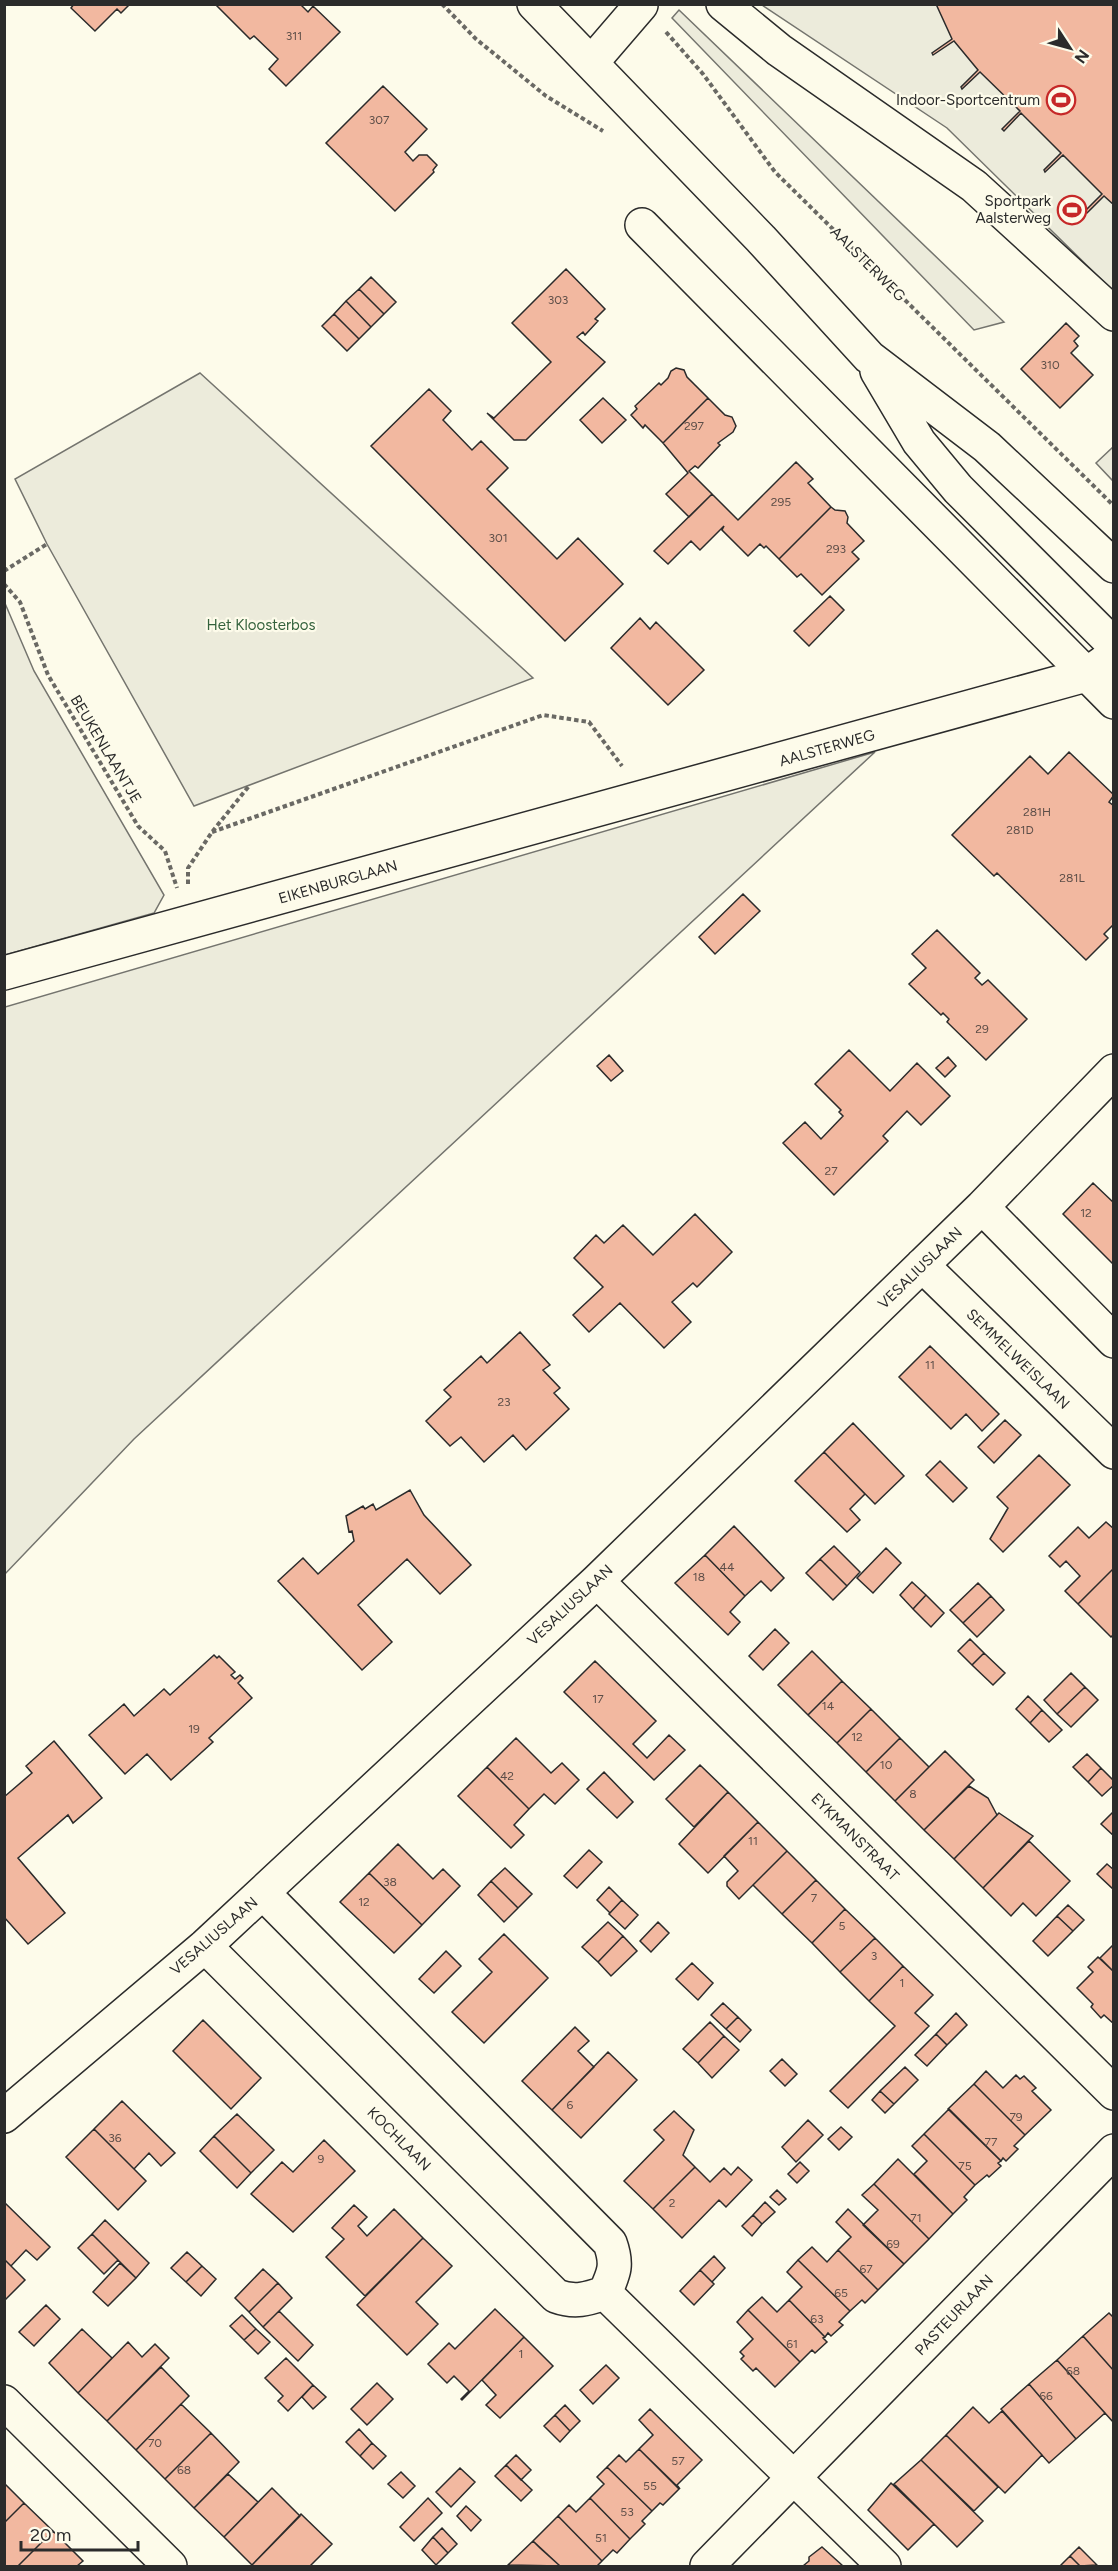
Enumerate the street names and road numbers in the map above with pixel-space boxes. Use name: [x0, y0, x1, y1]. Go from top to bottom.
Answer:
street label: AALSTERWEG: [827, 223, 909, 305]
street label: BEUKENLAANTJE: [67, 692, 145, 806]
street label: AALSTERWEG: [777, 726, 877, 770]
street label: EIKENBURGLAAN: [276, 856, 400, 908]
street label: VESALIUSLAAN: [874, 1223, 966, 1313]
street label: SEMMELWEISLAAN: [963, 1305, 1073, 1413]
street label: VESALIUSLAAN: [524, 1561, 616, 1649]
street label: EYKMANSTRAAT: [807, 1789, 903, 1885]
street label: VESALIUSLAAN: [167, 1893, 261, 1979]
street label: KOCHLAAN: [363, 2103, 435, 2175]
street label: PASTEURLAAN: [911, 2271, 997, 2359]

